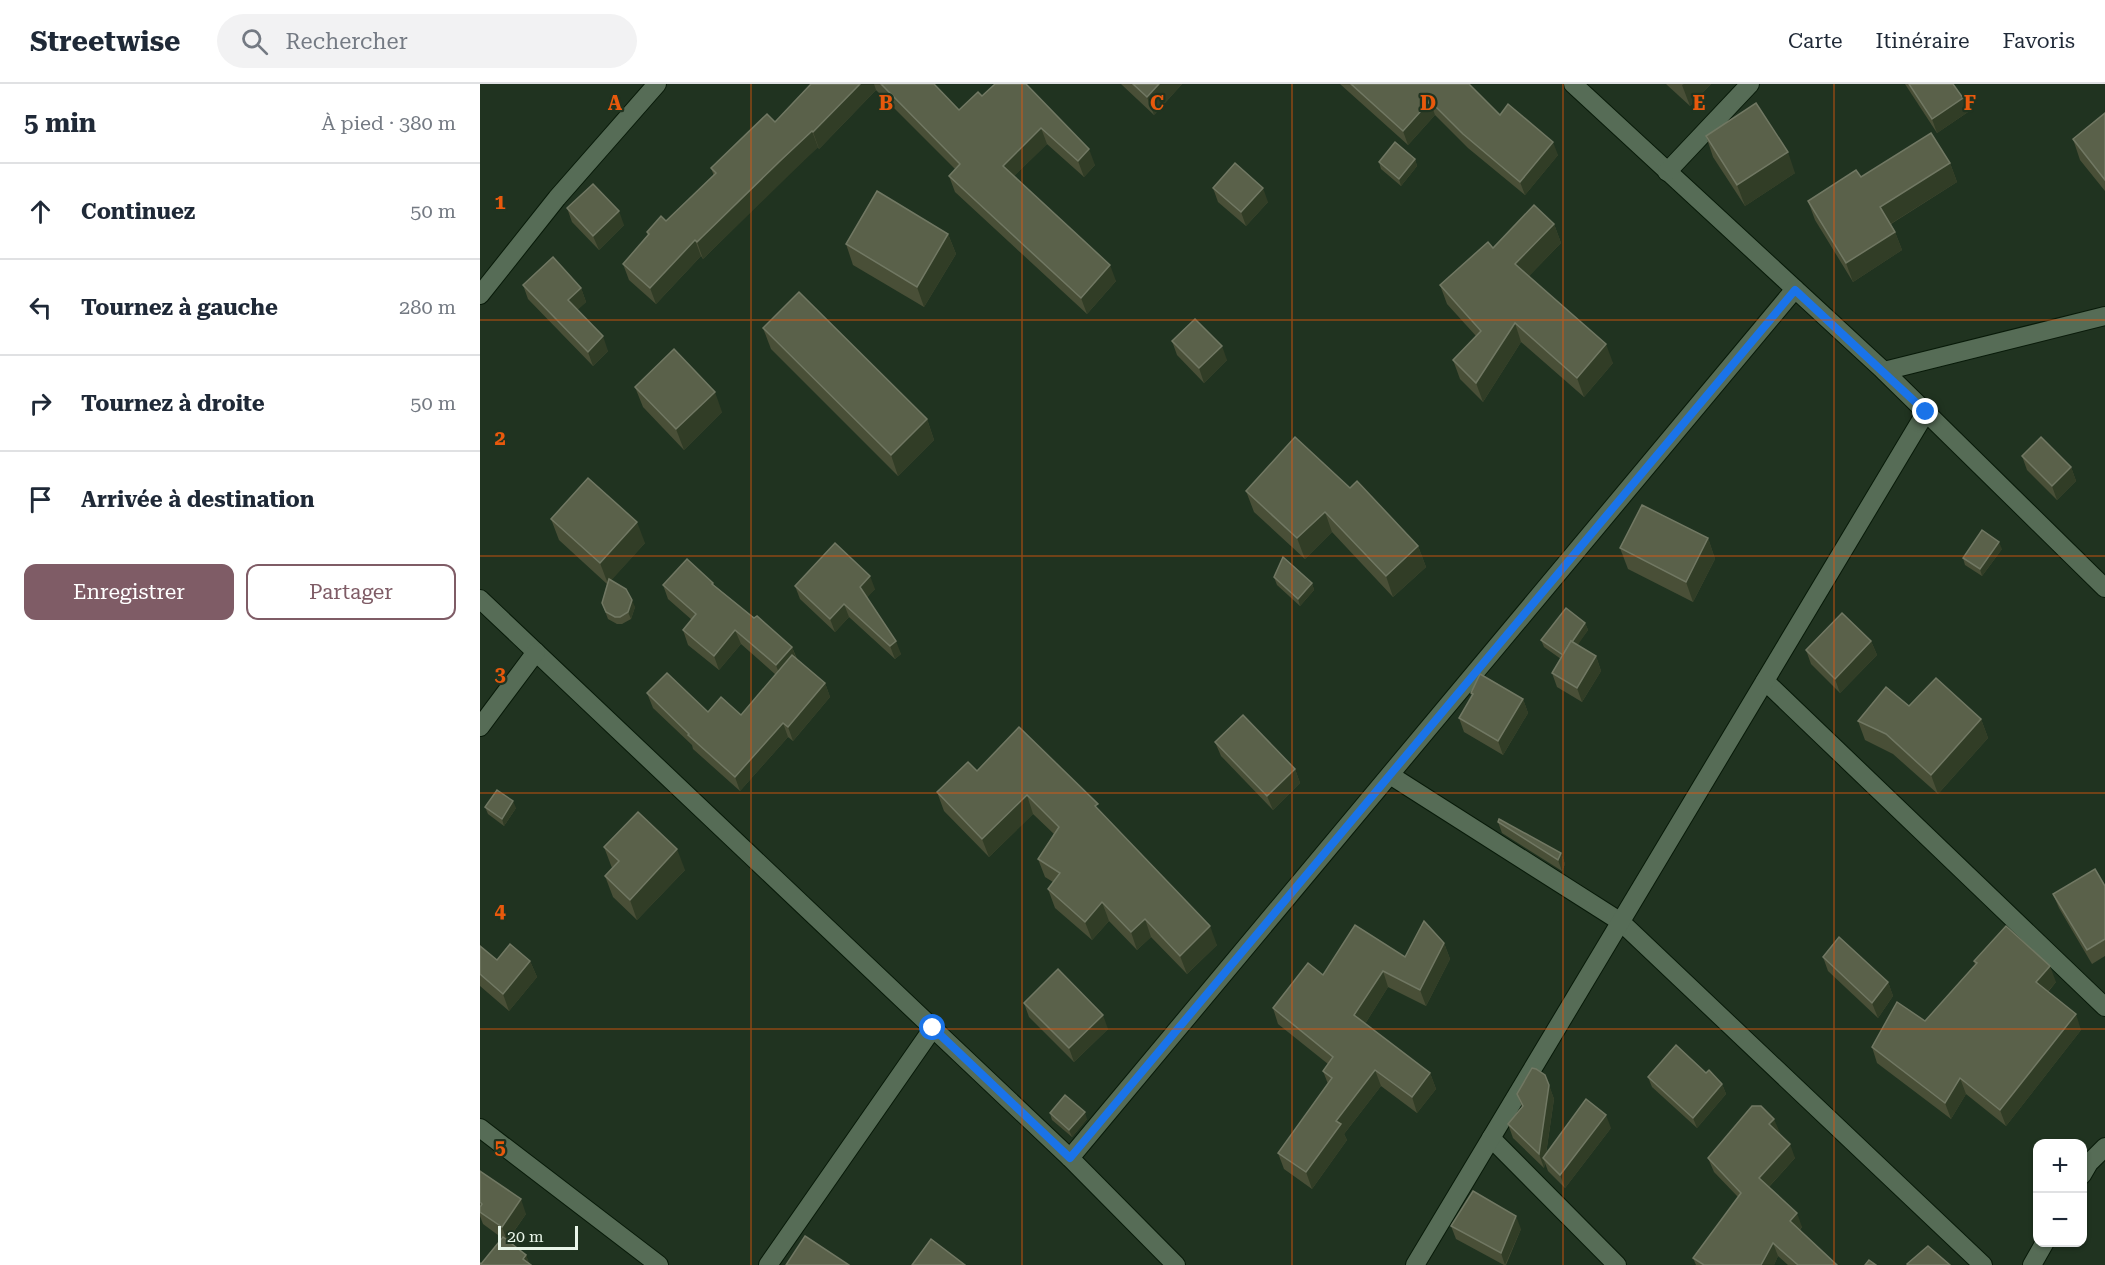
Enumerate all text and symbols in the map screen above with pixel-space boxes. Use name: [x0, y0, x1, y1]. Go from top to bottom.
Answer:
search box: [217, 14, 637, 68]
text: Streetwise: [30, 25, 181, 58]
icon: search: [238, 25, 271, 58]
text: Rechercher: [286, 29, 408, 54]
text: Carte: [1788, 29, 1843, 53]
text: Itinéraire: [1876, 29, 1970, 53]
text: Favoris: [2003, 29, 2075, 53]
text: A: [608, 91, 623, 115]
text: B: [879, 91, 893, 115]
text: C: [1150, 91, 1164, 115]
text: D: [1420, 91, 1436, 115]
text: E: [1693, 91, 1706, 115]
text: F: [1964, 91, 1976, 115]
text: 5 min: [24, 108, 96, 138]
text: À pied · 380 m: [322, 111, 456, 135]
text: 1: [494, 190, 506, 214]
icon: ahead: [24, 195, 57, 228]
text: Continuez: [81, 199, 195, 224]
text: 50 m: [410, 199, 456, 223]
icon: left: [24, 291, 57, 324]
text: Tournez à gauche: [81, 295, 278, 320]
text: 280 m: [399, 295, 456, 319]
icon: right: [24, 387, 57, 420]
text: Tournez à droite: [81, 391, 265, 416]
text: 50 m: [410, 391, 456, 415]
route end: [1912, 398, 1938, 424]
text: 2: [494, 426, 506, 450]
icon: arrive: [24, 483, 57, 516]
text: Arrivée à destination: [81, 487, 315, 512]
button: Enregistrer: [24, 564, 234, 620]
button: Partager: [246, 564, 456, 620]
text: 3: [494, 662, 506, 686]
text: 4: [494, 899, 506, 923]
route start: [919, 1014, 945, 1040]
text: 5: [494, 1135, 506, 1159]
map controls: [2033, 1139, 2087, 1247]
button: +: [2033, 1139, 2087, 1193]
button: −: [2033, 1193, 2087, 1247]
scale bar: [498, 1223, 578, 1250]
text: 20 m: [507, 1227, 544, 1246]

